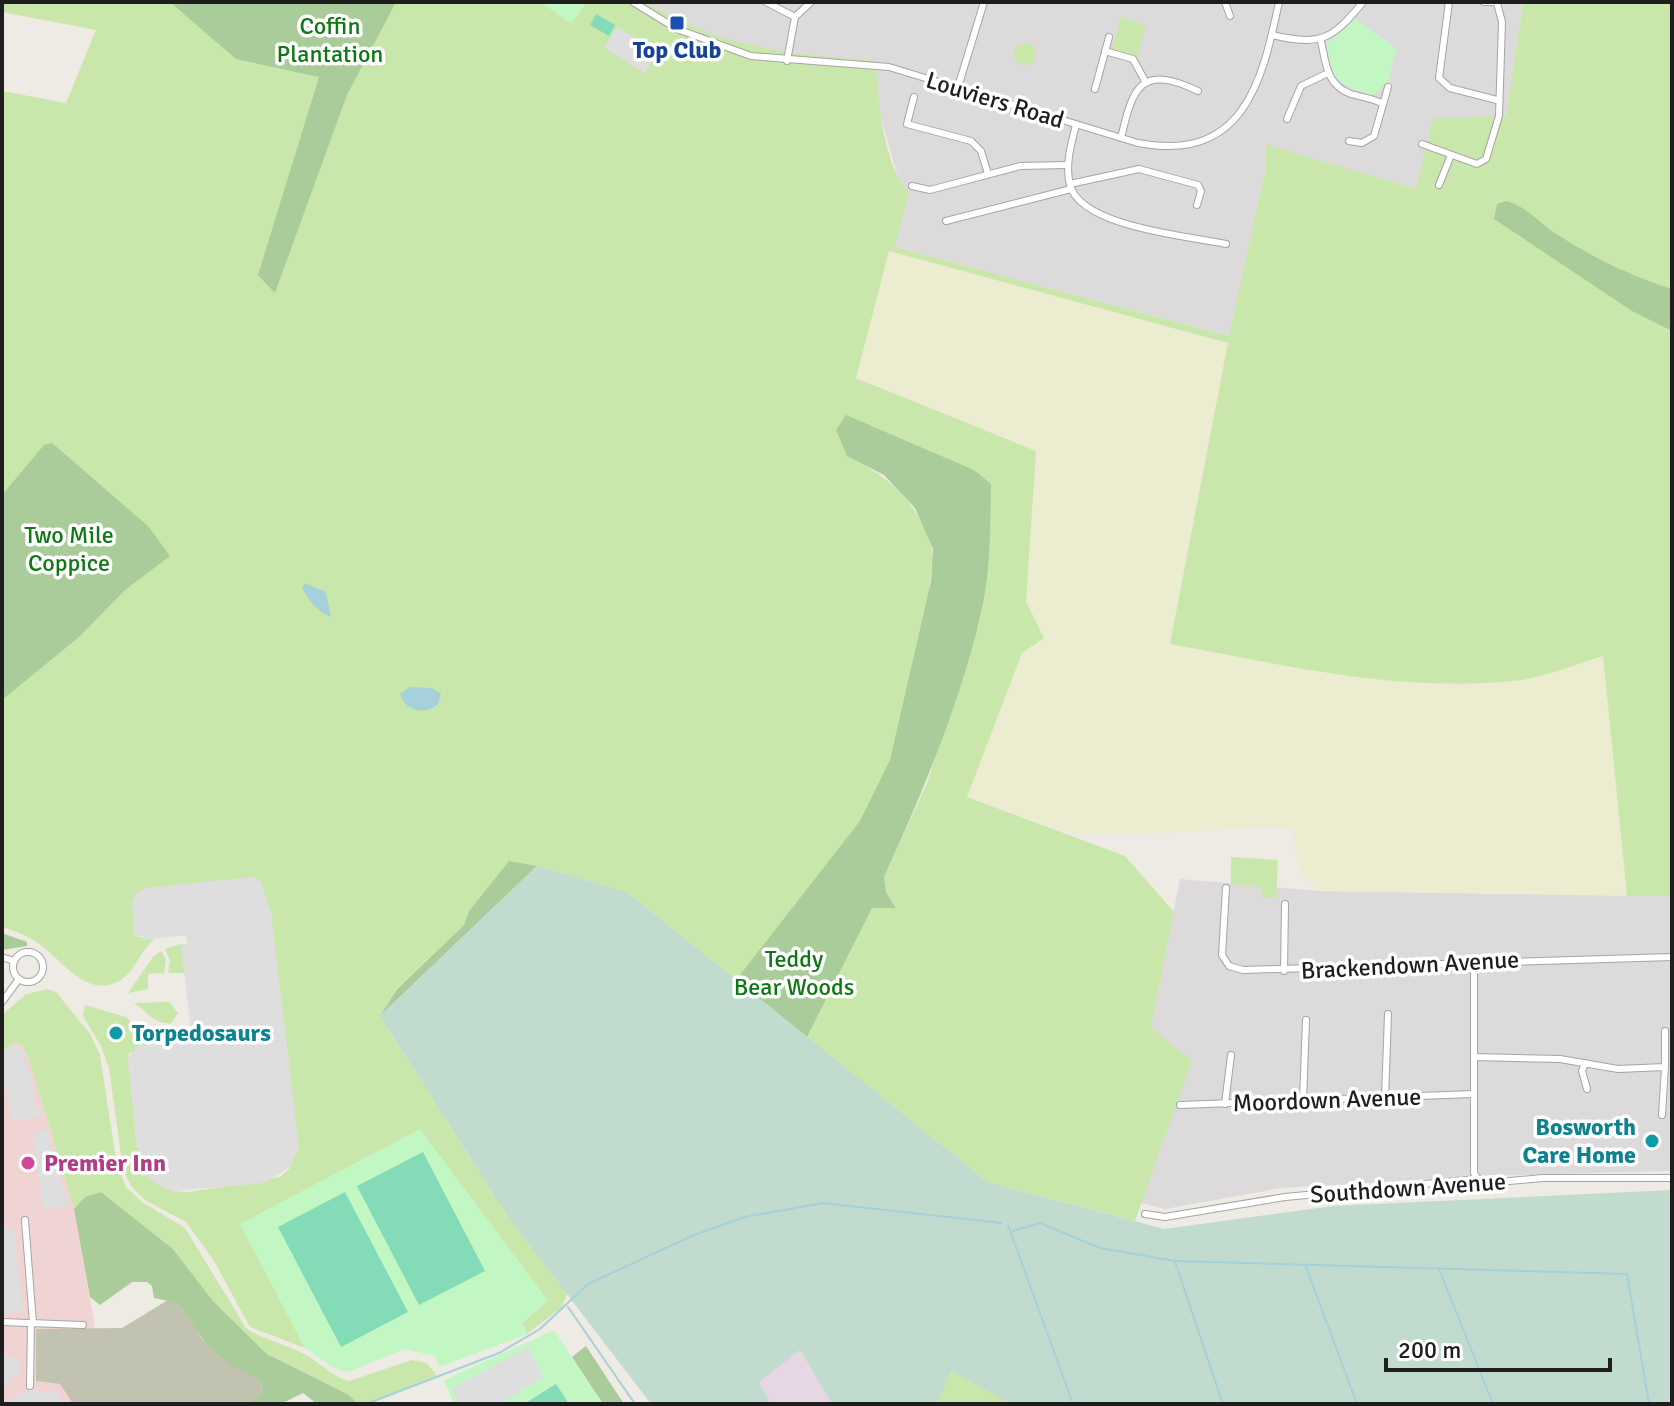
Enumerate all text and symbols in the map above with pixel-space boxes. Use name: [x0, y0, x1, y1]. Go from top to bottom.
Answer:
park label: Coffin Plantation: [277, 11, 383, 69]
marker: Top Club: [668, 14, 686, 32]
place label: Top Club: [633, 35, 722, 65]
street label: Louviers Road: [922, 65, 1068, 135]
park label: Two Mile Coppice: [24, 520, 114, 578]
park label: Teddy Bear Woods: [734, 944, 854, 1002]
street label: Brackendown Avenue: [1300, 944, 1520, 986]
place label: Torpedosaurs: [132, 1018, 271, 1048]
marker: Torpedosaurs: [107, 1024, 125, 1042]
street label: Moordown Avenue: [1232, 1082, 1422, 1118]
place label: Bosworth Care Home: [1522, 1112, 1636, 1170]
marker: Bosworth Care Home: [1643, 1132, 1661, 1150]
place label: Premier Inn: [44, 1148, 166, 1178]
marker: Premier Inn: [19, 1154, 37, 1172]
street label: Southdown Avenue: [1309, 1166, 1507, 1210]
scale bar: [1386, 1322, 1610, 1372]
text: 200 m: [1398, 1335, 1461, 1365]

